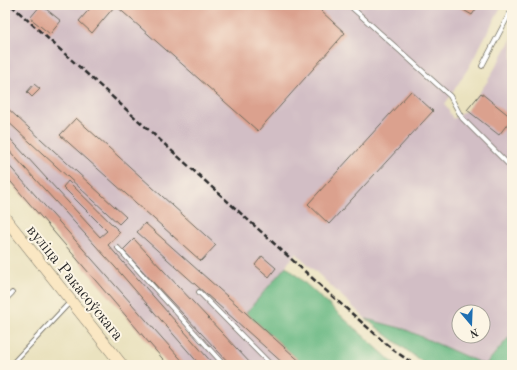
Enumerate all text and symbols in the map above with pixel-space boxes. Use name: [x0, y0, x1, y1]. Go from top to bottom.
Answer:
street label: вуліца Ракасоўскага: [23, 223, 126, 344]
north arrow: [451, 304, 491, 344]
text: N: [467, 325, 480, 339]

